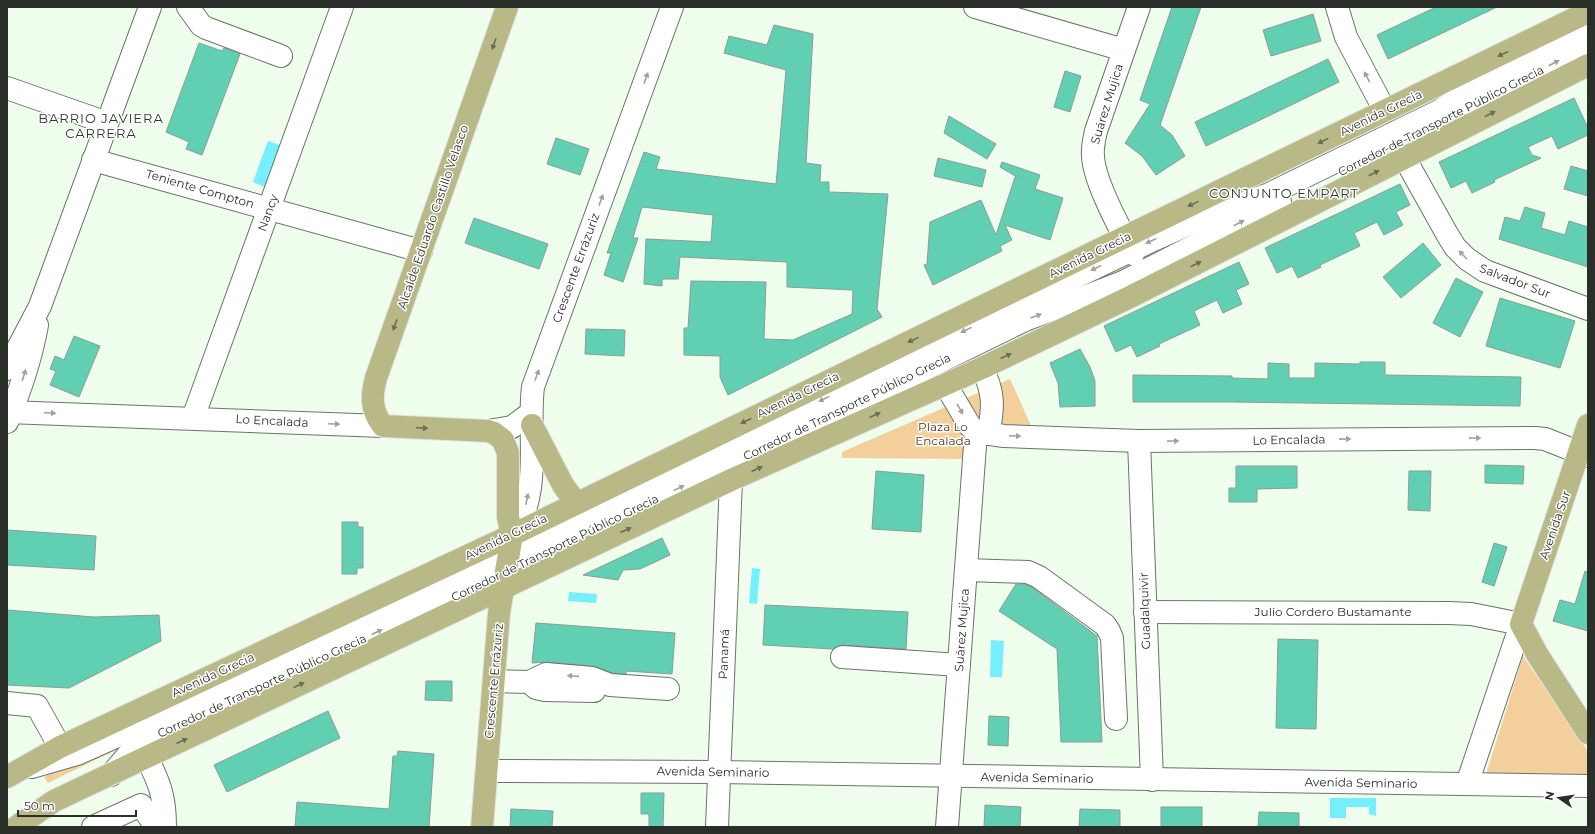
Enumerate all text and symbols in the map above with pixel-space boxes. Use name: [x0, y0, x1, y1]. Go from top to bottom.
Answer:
one-way arrow: [491, 38, 497, 50]
one-way arrow: [1497, 51, 1508, 57]
one-way arrow: [1549, 60, 1560, 66]
street label: Suárez Mujica: [1087, 62, 1126, 146]
street label: Corredor de Transporte Público Grecia: [1335, 62, 1546, 179]
one-way arrow: [1364, 71, 1370, 82]
one-way arrow: [643, 72, 649, 84]
street label: Avenida Grecia: [1337, 86, 1424, 139]
district label: BARRIO JAVIERA CARRERA: [38, 110, 164, 141]
one-way arrow: [1484, 111, 1496, 117]
street label: Alcalde Eduardo Castillo Velasco: [394, 123, 471, 311]
one-way arrow: [1317, 138, 1329, 144]
street label: Teniente Compton: [144, 166, 256, 211]
one-way arrow: [1368, 169, 1380, 176]
district label: CONJUNTO EMPART: [1209, 185, 1359, 201]
street label: Nancy: [254, 192, 281, 233]
one-way arrow: [599, 194, 605, 206]
one-way arrow: [1188, 201, 1199, 207]
street label: Crescente Errázuriz: [549, 211, 602, 325]
one-way arrow: [1233, 220, 1245, 226]
street label: Avenida Grecia: [1046, 228, 1133, 281]
one-way arrow: [1146, 238, 1157, 244]
one-way arrow: [1458, 250, 1468, 260]
street label: Salvador Sur: [1478, 260, 1553, 301]
one-way arrow: [1191, 261, 1202, 267]
one-way arrow: [1090, 265, 1102, 271]
one-way arrow: [1030, 313, 1042, 319]
one-way arrow: [392, 319, 398, 331]
one-way arrow: [961, 327, 972, 333]
one-way arrow: [907, 337, 919, 343]
street label: Corredor de Transporte Público Grecia: [741, 350, 953, 463]
one-way arrow: [1001, 353, 1012, 359]
one-way arrow: [534, 368, 540, 380]
street label: Avenida Grecia: [754, 368, 841, 421]
one-way arrow: [21, 369, 27, 381]
one-way arrow: [818, 396, 830, 402]
one-way arrow: [956, 403, 963, 415]
one-way arrow: [44, 410, 57, 416]
street label: Lo Encalada: [235, 411, 309, 430]
one-way arrow: [870, 412, 882, 418]
one-way arrow: [740, 418, 751, 424]
park label: Plaza Lo Encalada: [915, 419, 971, 448]
one-way arrow: [328, 420, 340, 427]
one-way arrow: [416, 425, 429, 431]
street label: Lo Encalada: [1252, 431, 1326, 448]
one-way arrow: [1009, 433, 1021, 440]
one-way arrow: [1469, 435, 1482, 441]
one-way arrow: [1339, 436, 1352, 442]
one-way arrow: [1167, 438, 1180, 444]
one-way arrow: [751, 466, 762, 472]
one-way arrow: [674, 485, 685, 492]
street label: Avenida Sur: [1536, 488, 1573, 561]
street label: Corredor de Transporte Público Grecia: [449, 491, 661, 604]
one-way arrow: [524, 493, 530, 506]
street label: Avenida Grecia: [462, 510, 549, 563]
one-way arrow: [621, 527, 632, 533]
street label: Guadalquivir: [1136, 572, 1153, 650]
street label: Suárez Mujica: [951, 588, 972, 672]
street label: Julio Cordero Bustamante: [1254, 604, 1411, 619]
street label: Crescente Errázuriz: [481, 623, 506, 739]
street label: Panamá: [715, 628, 732, 679]
one-way arrow: [372, 629, 383, 635]
street label: Corredor de Transporte Público Grecia: [155, 630, 369, 741]
street label: Avenida Grecia: [169, 649, 257, 700]
one-way arrow: [567, 672, 579, 679]
one-way arrow: [294, 682, 305, 688]
one-way arrow: [176, 738, 187, 744]
street label: Avenida Seminario: [656, 763, 770, 780]
street label: Avenida Seminario: [980, 769, 1094, 786]
street label: Avenida Seminario: [1304, 774, 1418, 791]
north arrow: [1539, 778, 1579, 818]
text: N: [1541, 790, 1557, 802]
scale bar: [18, 792, 136, 818]
text: 50 m: [24, 798, 55, 813]

